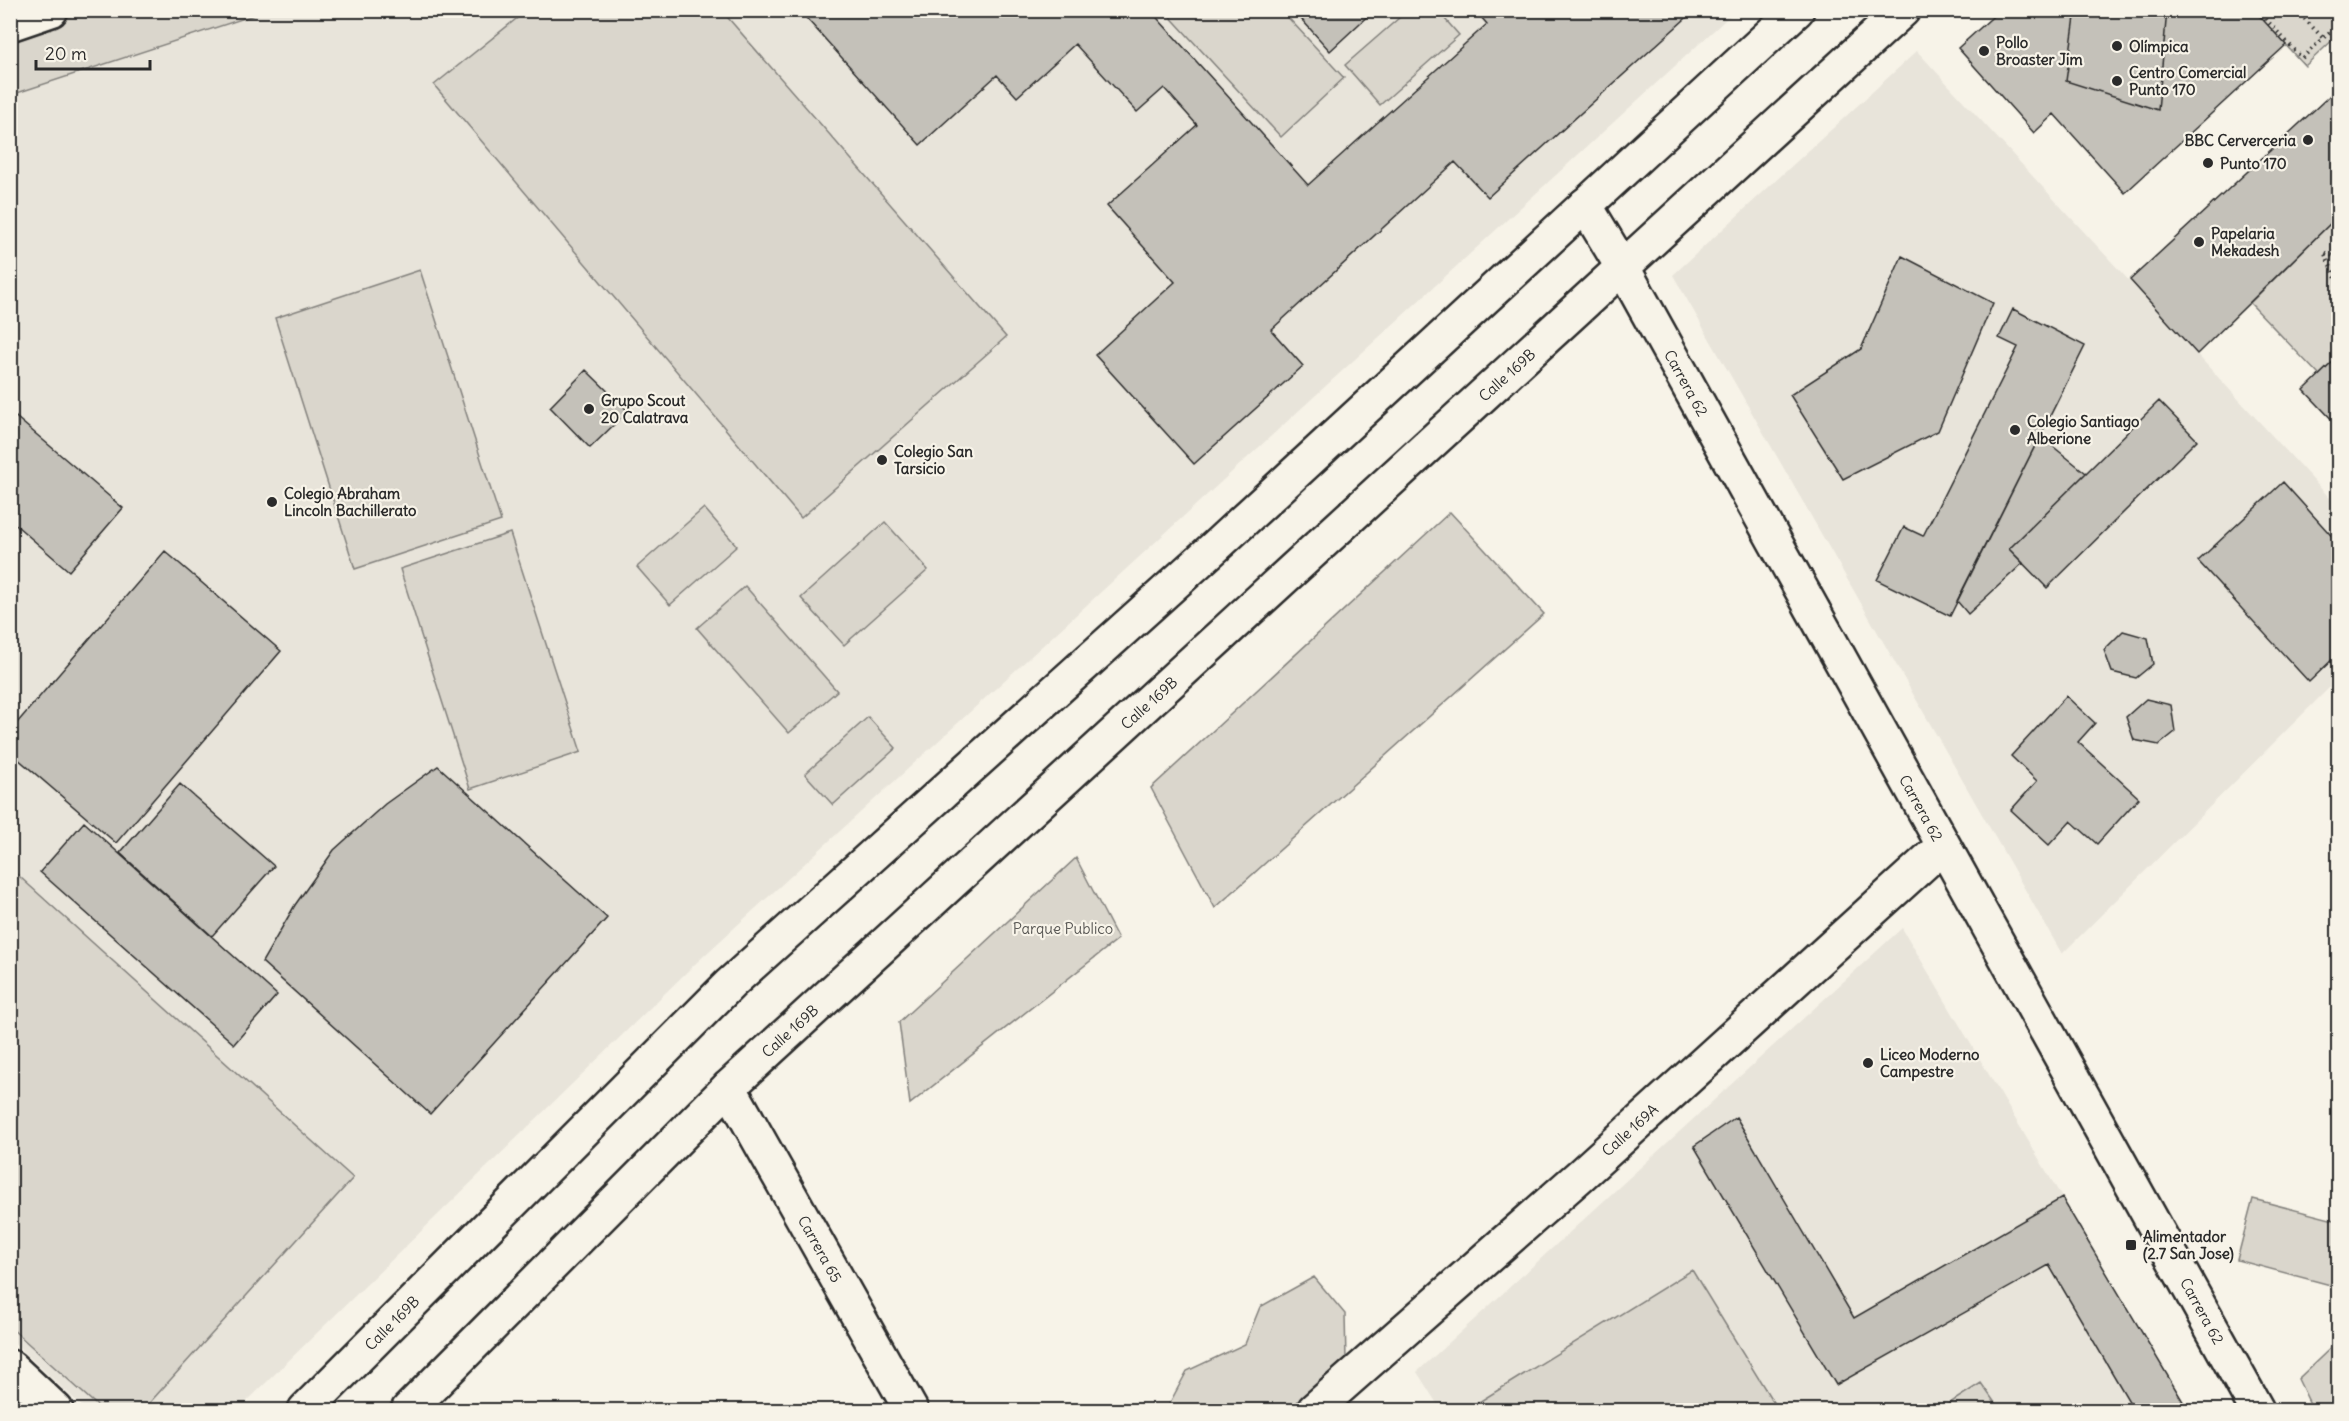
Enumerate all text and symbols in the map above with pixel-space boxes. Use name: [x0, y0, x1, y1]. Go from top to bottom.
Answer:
scale bar: [36, 33, 150, 71]
place label: Pollo Broaster Jim: [1996, 33, 2083, 69]
place label: Olímpica: [2129, 37, 2189, 57]
marker: Olímpica: [2110, 39, 2124, 53]
text: 20 m: [45, 42, 87, 65]
marker: Pollo Broaster Jim: [1977, 44, 1991, 58]
place label: Centro Comercial Punto 170: [2129, 63, 2246, 99]
marker: Centro Comercial Punto 170: [2110, 74, 2124, 88]
place label: BBC Cerverceria: [2184, 131, 2296, 150]
marker: BBC Cerverceria: [2301, 133, 2315, 147]
place label: Punto 170: [2220, 154, 2287, 173]
marker: Punto 170: [2201, 156, 2215, 170]
place label: Papelaria Mekadesh: [2211, 224, 2280, 260]
marker: Papelaria Mekadesh: [2192, 235, 2206, 249]
street label: Calle 169B: [1475, 344, 1539, 405]
street label: Carrera 62: [1660, 346, 1712, 420]
place label: Grupo Scout 20 Calatrava: [601, 391, 689, 427]
marker: Grupo Scout 20 Calatrava: [582, 402, 596, 416]
place label: Colegio Santiago Alberione: [2027, 412, 2140, 448]
marker: Colegio Santiago Alberione: [2008, 423, 2022, 437]
place label: Colegio San Tarsicio: [894, 442, 973, 478]
marker: Colegio San Tarsicio: [875, 453, 889, 467]
place label: Colegio Abraham Lincoln Bachillerato: [284, 484, 417, 520]
marker: Colegio Abraham Lincoln Bachillerato: [265, 495, 279, 509]
street label: Calle 169B: [1117, 672, 1181, 733]
street label: Carrera 62: [1895, 771, 1947, 845]
park label: Parque Publico: [1013, 919, 1113, 938]
street label: Calle 169B: [758, 1000, 822, 1061]
place label: Liceo Moderno Campestre: [1880, 1045, 1980, 1082]
marker: Liceo Moderno Campestre: [1861, 1056, 1875, 1070]
street label: Calle 169A: [1598, 1099, 1662, 1160]
street label: Carrera 65: [794, 1212, 846, 1286]
place label: Alimentador (2.7 San Jose): [2143, 1227, 2234, 1264]
marker: Alimentador (2.7 San Jose): [2124, 1238, 2138, 1252]
street label: Carrera 62: [2176, 1274, 2228, 1348]
street label: Calle 169B: [361, 1292, 423, 1354]

